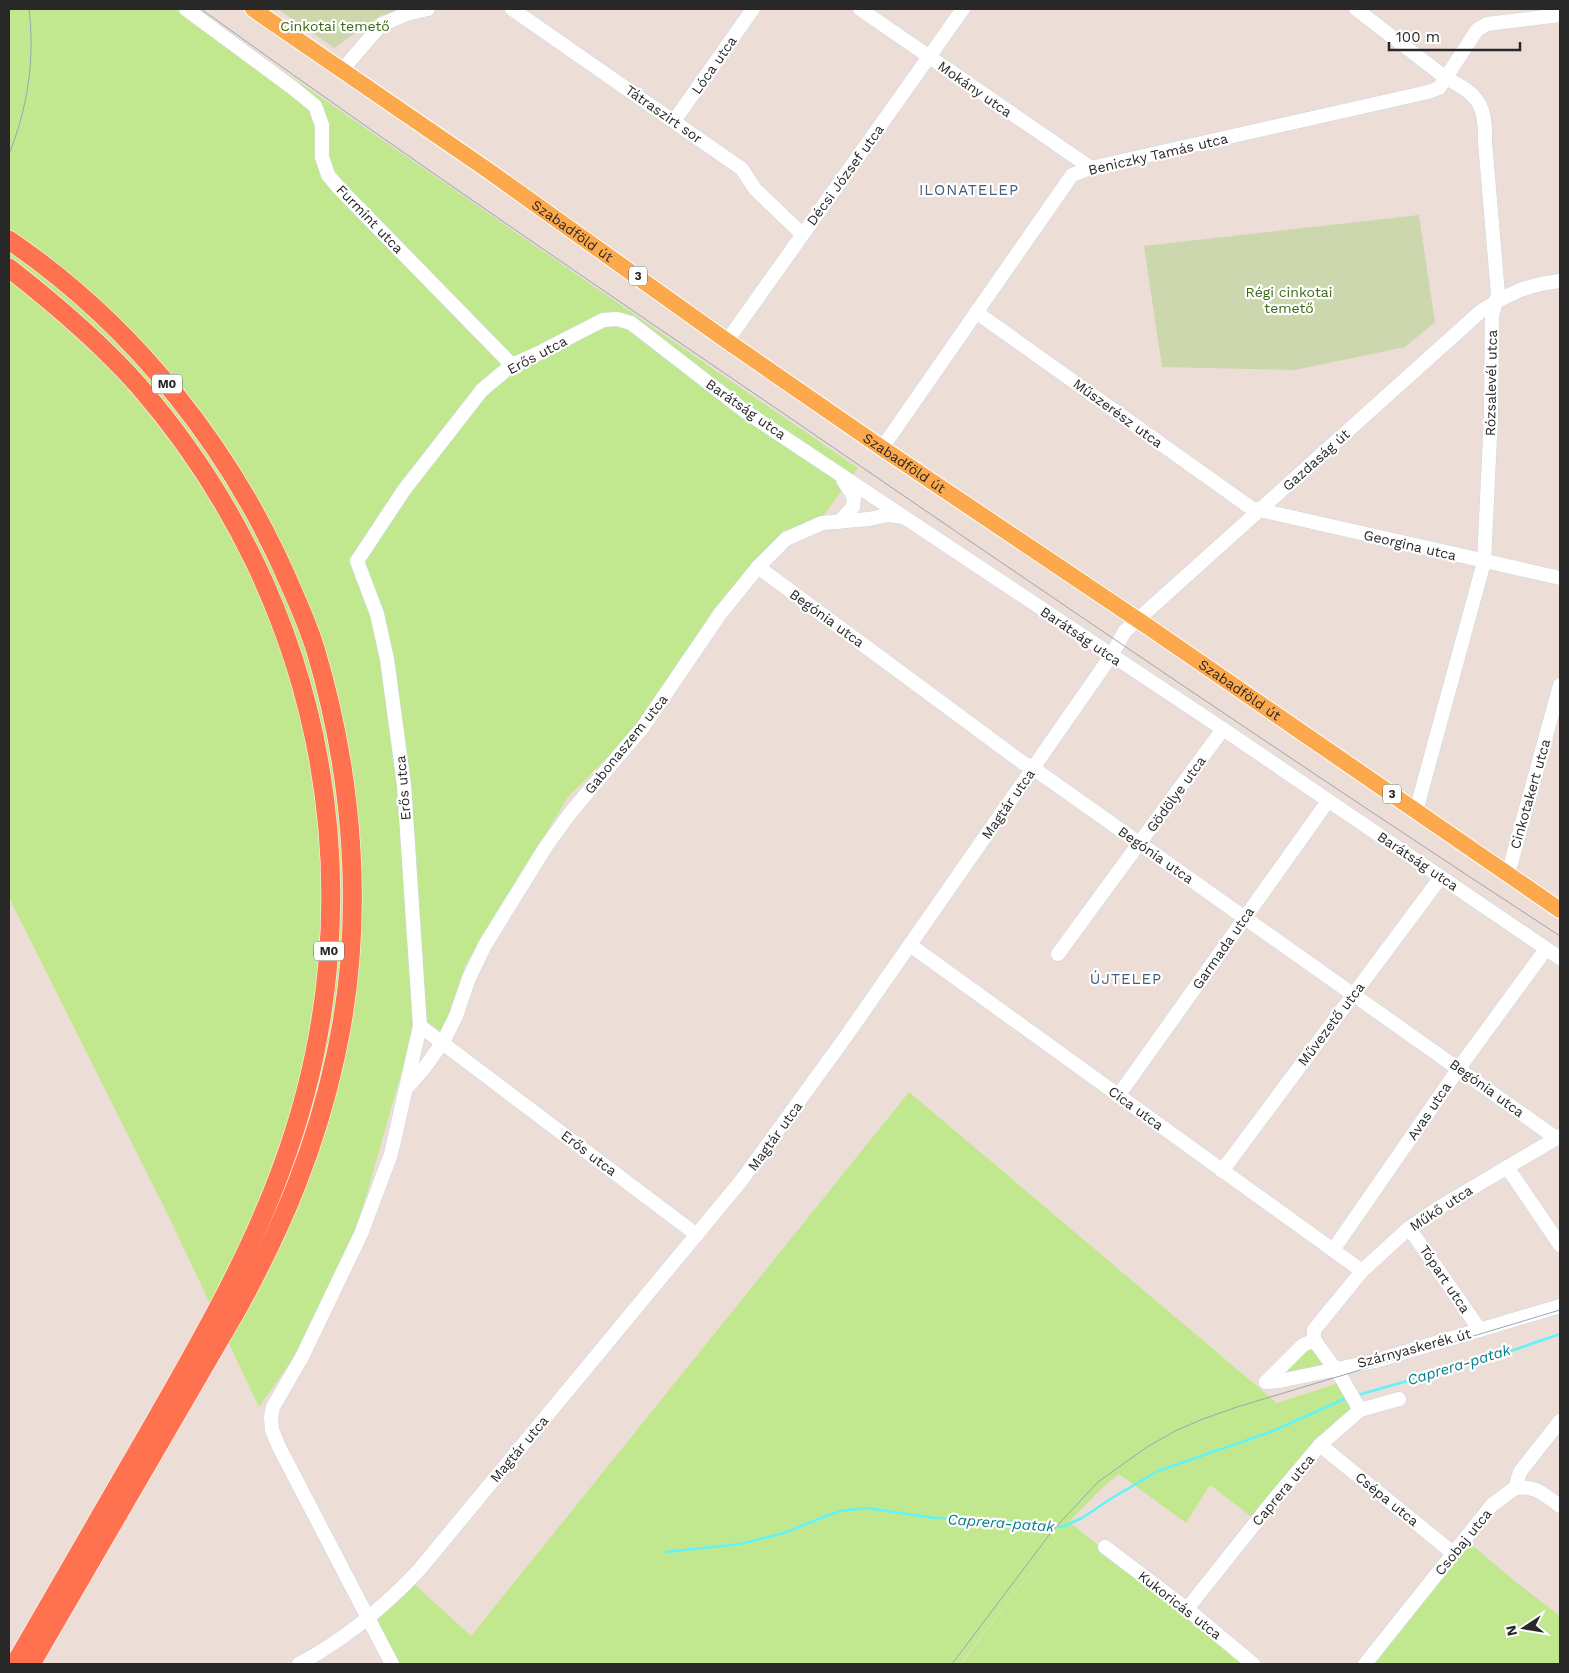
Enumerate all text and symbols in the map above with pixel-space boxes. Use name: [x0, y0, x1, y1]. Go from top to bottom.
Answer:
park label: Cinkotai temető: [280, 18, 390, 34]
scale bar: [1389, 20, 1520, 52]
text: 100 m: [1396, 28, 1440, 46]
street label: Lóca utca: [688, 33, 740, 97]
street label: Mokány utca: [935, 58, 1015, 120]
street label: Tátraszirt sor: [623, 82, 706, 147]
street label: Décsi József utca: [803, 121, 887, 228]
street label: Beniczky Tamás utca: [1087, 130, 1229, 178]
street label: Furmint utca: [333, 181, 407, 257]
district label: ILONATELEP: [919, 181, 1019, 199]
street label: Szabadföld út: [529, 196, 616, 265]
road number: 3: [629, 266, 647, 286]
park label: Régi cinkotai temető: [1246, 284, 1332, 316]
street label: Rózsalevél utca: [1482, 330, 1500, 436]
street label: Erős utca: [504, 333, 570, 377]
road number: M0: [152, 374, 182, 394]
street label: Műszerész utca: [1070, 375, 1166, 451]
street label: Barátság utca: [703, 376, 789, 443]
street label: Gazdaság út: [1279, 426, 1353, 494]
street label: Szabadföld út: [860, 429, 949, 496]
street label: Georgina utca: [1362, 527, 1458, 563]
street label: Begónia utca: [787, 586, 867, 650]
street label: Barátság utca: [1038, 603, 1124, 669]
street label: Szabadföld út: [1196, 656, 1284, 724]
street label: Gabonaszem utca: [581, 691, 671, 797]
street label: Cinkotakert utca: [1507, 737, 1553, 851]
street label: Gödölye utca: [1143, 753, 1209, 835]
street label: Erős utca: [392, 755, 414, 821]
street label: Magtár utca: [978, 766, 1038, 842]
road number: 3: [1383, 784, 1401, 804]
street label: Begónia utca: [1115, 823, 1197, 887]
street label: Barátság utca: [1375, 828, 1461, 894]
street label: Garmada utca: [1189, 904, 1257, 992]
road number: M0: [314, 941, 344, 960]
district label: ÚJTELEP: [1090, 970, 1162, 988]
street label: Művezető utca: [1294, 979, 1368, 1069]
street label: Begónia utca: [1447, 1056, 1527, 1120]
street label: Avas utca: [1404, 1079, 1454, 1143]
street label: Cica utca: [1105, 1083, 1167, 1133]
street label: Magtár utca: [745, 1098, 805, 1174]
street label: Erős utca: [558, 1127, 620, 1179]
street label: Műkő utca: [1407, 1182, 1475, 1234]
street label: Tópart utca: [1416, 1242, 1474, 1316]
street label: Szárnyaskerék út: [1355, 1325, 1473, 1371]
water label: Caprera-patak: [1405, 1341, 1514, 1389]
street label: Magtár utca: [487, 1413, 551, 1485]
street label: Caprera utca: [1249, 1451, 1317, 1529]
street label: Csépa utca: [1352, 1469, 1422, 1529]
street label: Csobaj utca: [1431, 1505, 1495, 1578]
water label: Caprera-patak: [947, 1510, 1056, 1536]
street label: Kukoricás utca: [1135, 1568, 1225, 1642]
north arrow: [1499, 1603, 1549, 1653]
text: N: [1502, 1624, 1520, 1637]

